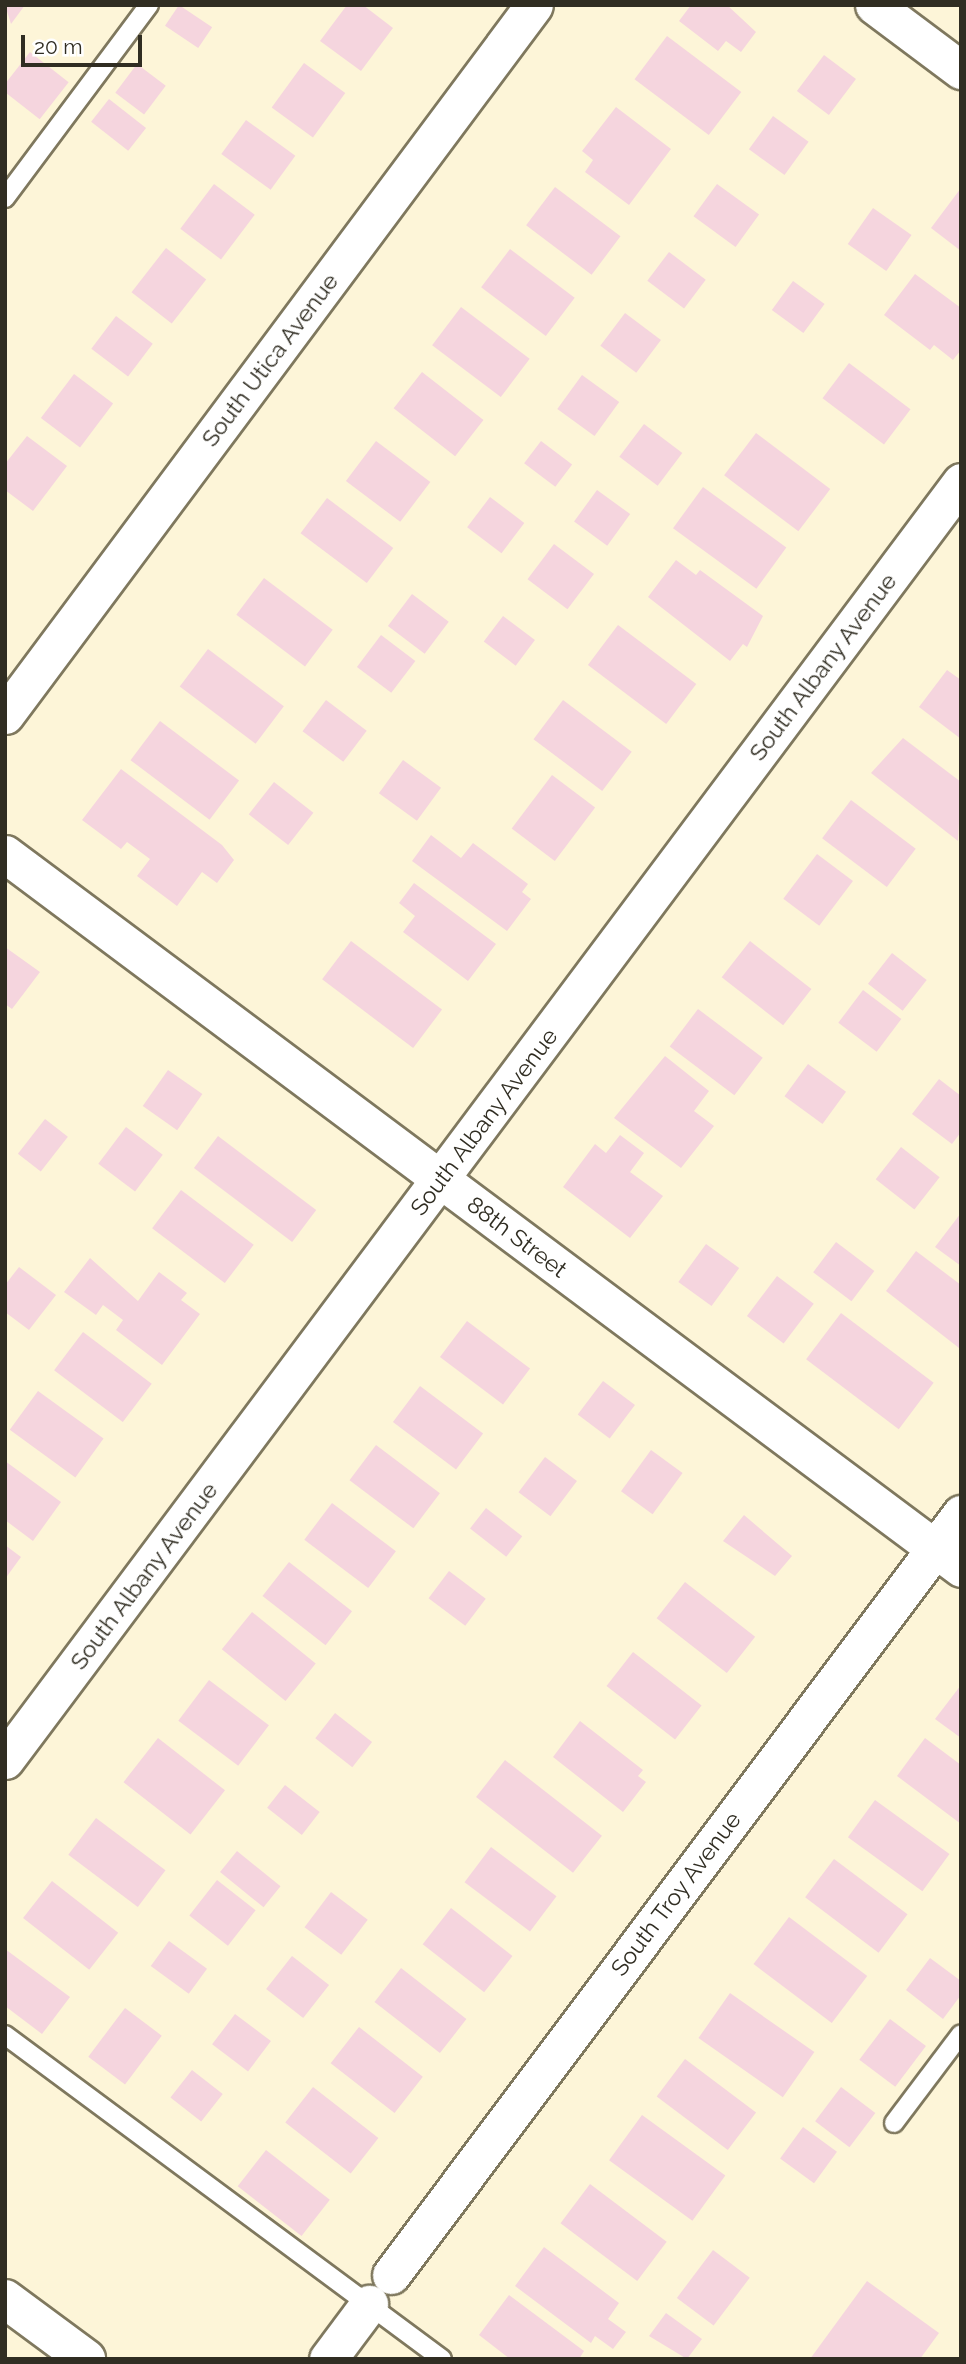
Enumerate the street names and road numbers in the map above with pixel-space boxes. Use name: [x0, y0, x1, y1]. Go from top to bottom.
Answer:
street label: South Utica Avenue: [196, 268, 344, 452]
street label: South Albany Avenue: [743, 567, 903, 767]
street label: South Albany Avenue: [404, 1022, 564, 1222]
street label: 88th Street: [462, 1190, 572, 1284]
street label: South Albany Avenue: [64, 1476, 224, 1676]
street label: South Troy Avenue: [605, 1806, 747, 1982]

